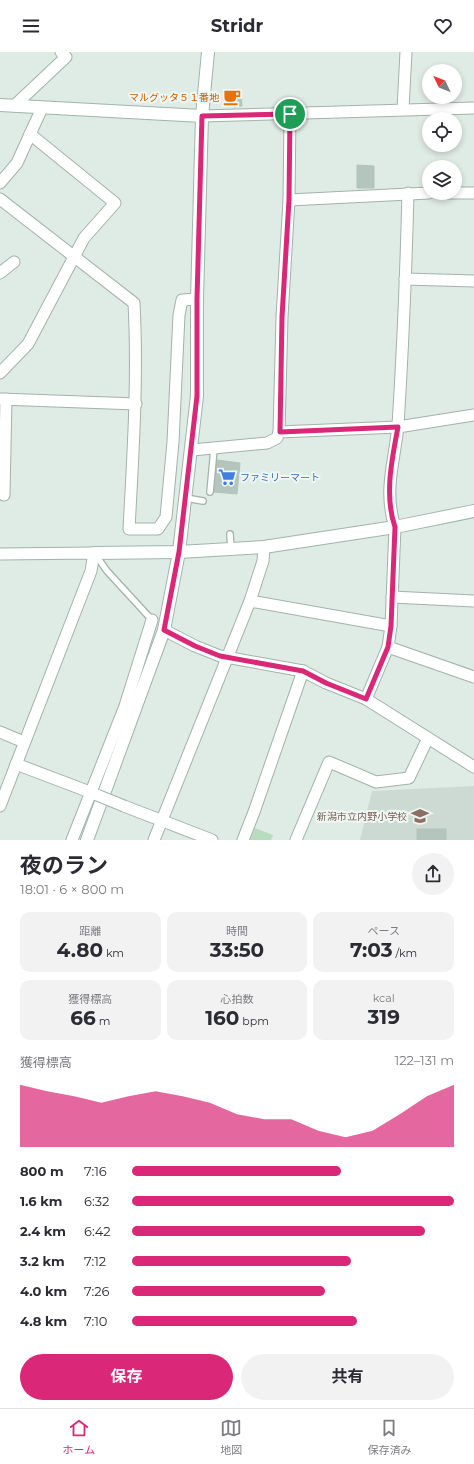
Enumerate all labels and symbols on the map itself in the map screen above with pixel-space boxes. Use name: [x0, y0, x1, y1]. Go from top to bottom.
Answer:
north arrow: [422, 64, 462, 104]
cafe icon: マルグッタ５１番地: [222, 87, 242, 107]
place label: マルグッタ５１番地: [129, 91, 220, 104]
pin: [273, 97, 307, 131]
supermarket icon: ファミリーマート: [217, 467, 237, 487]
place label: ファミリーマート: [240, 471, 320, 484]
school or university icon: 新潟市立内野小学校: [410, 806, 430, 826]
place label: 新潟市立内野小学校: [317, 810, 407, 823]

